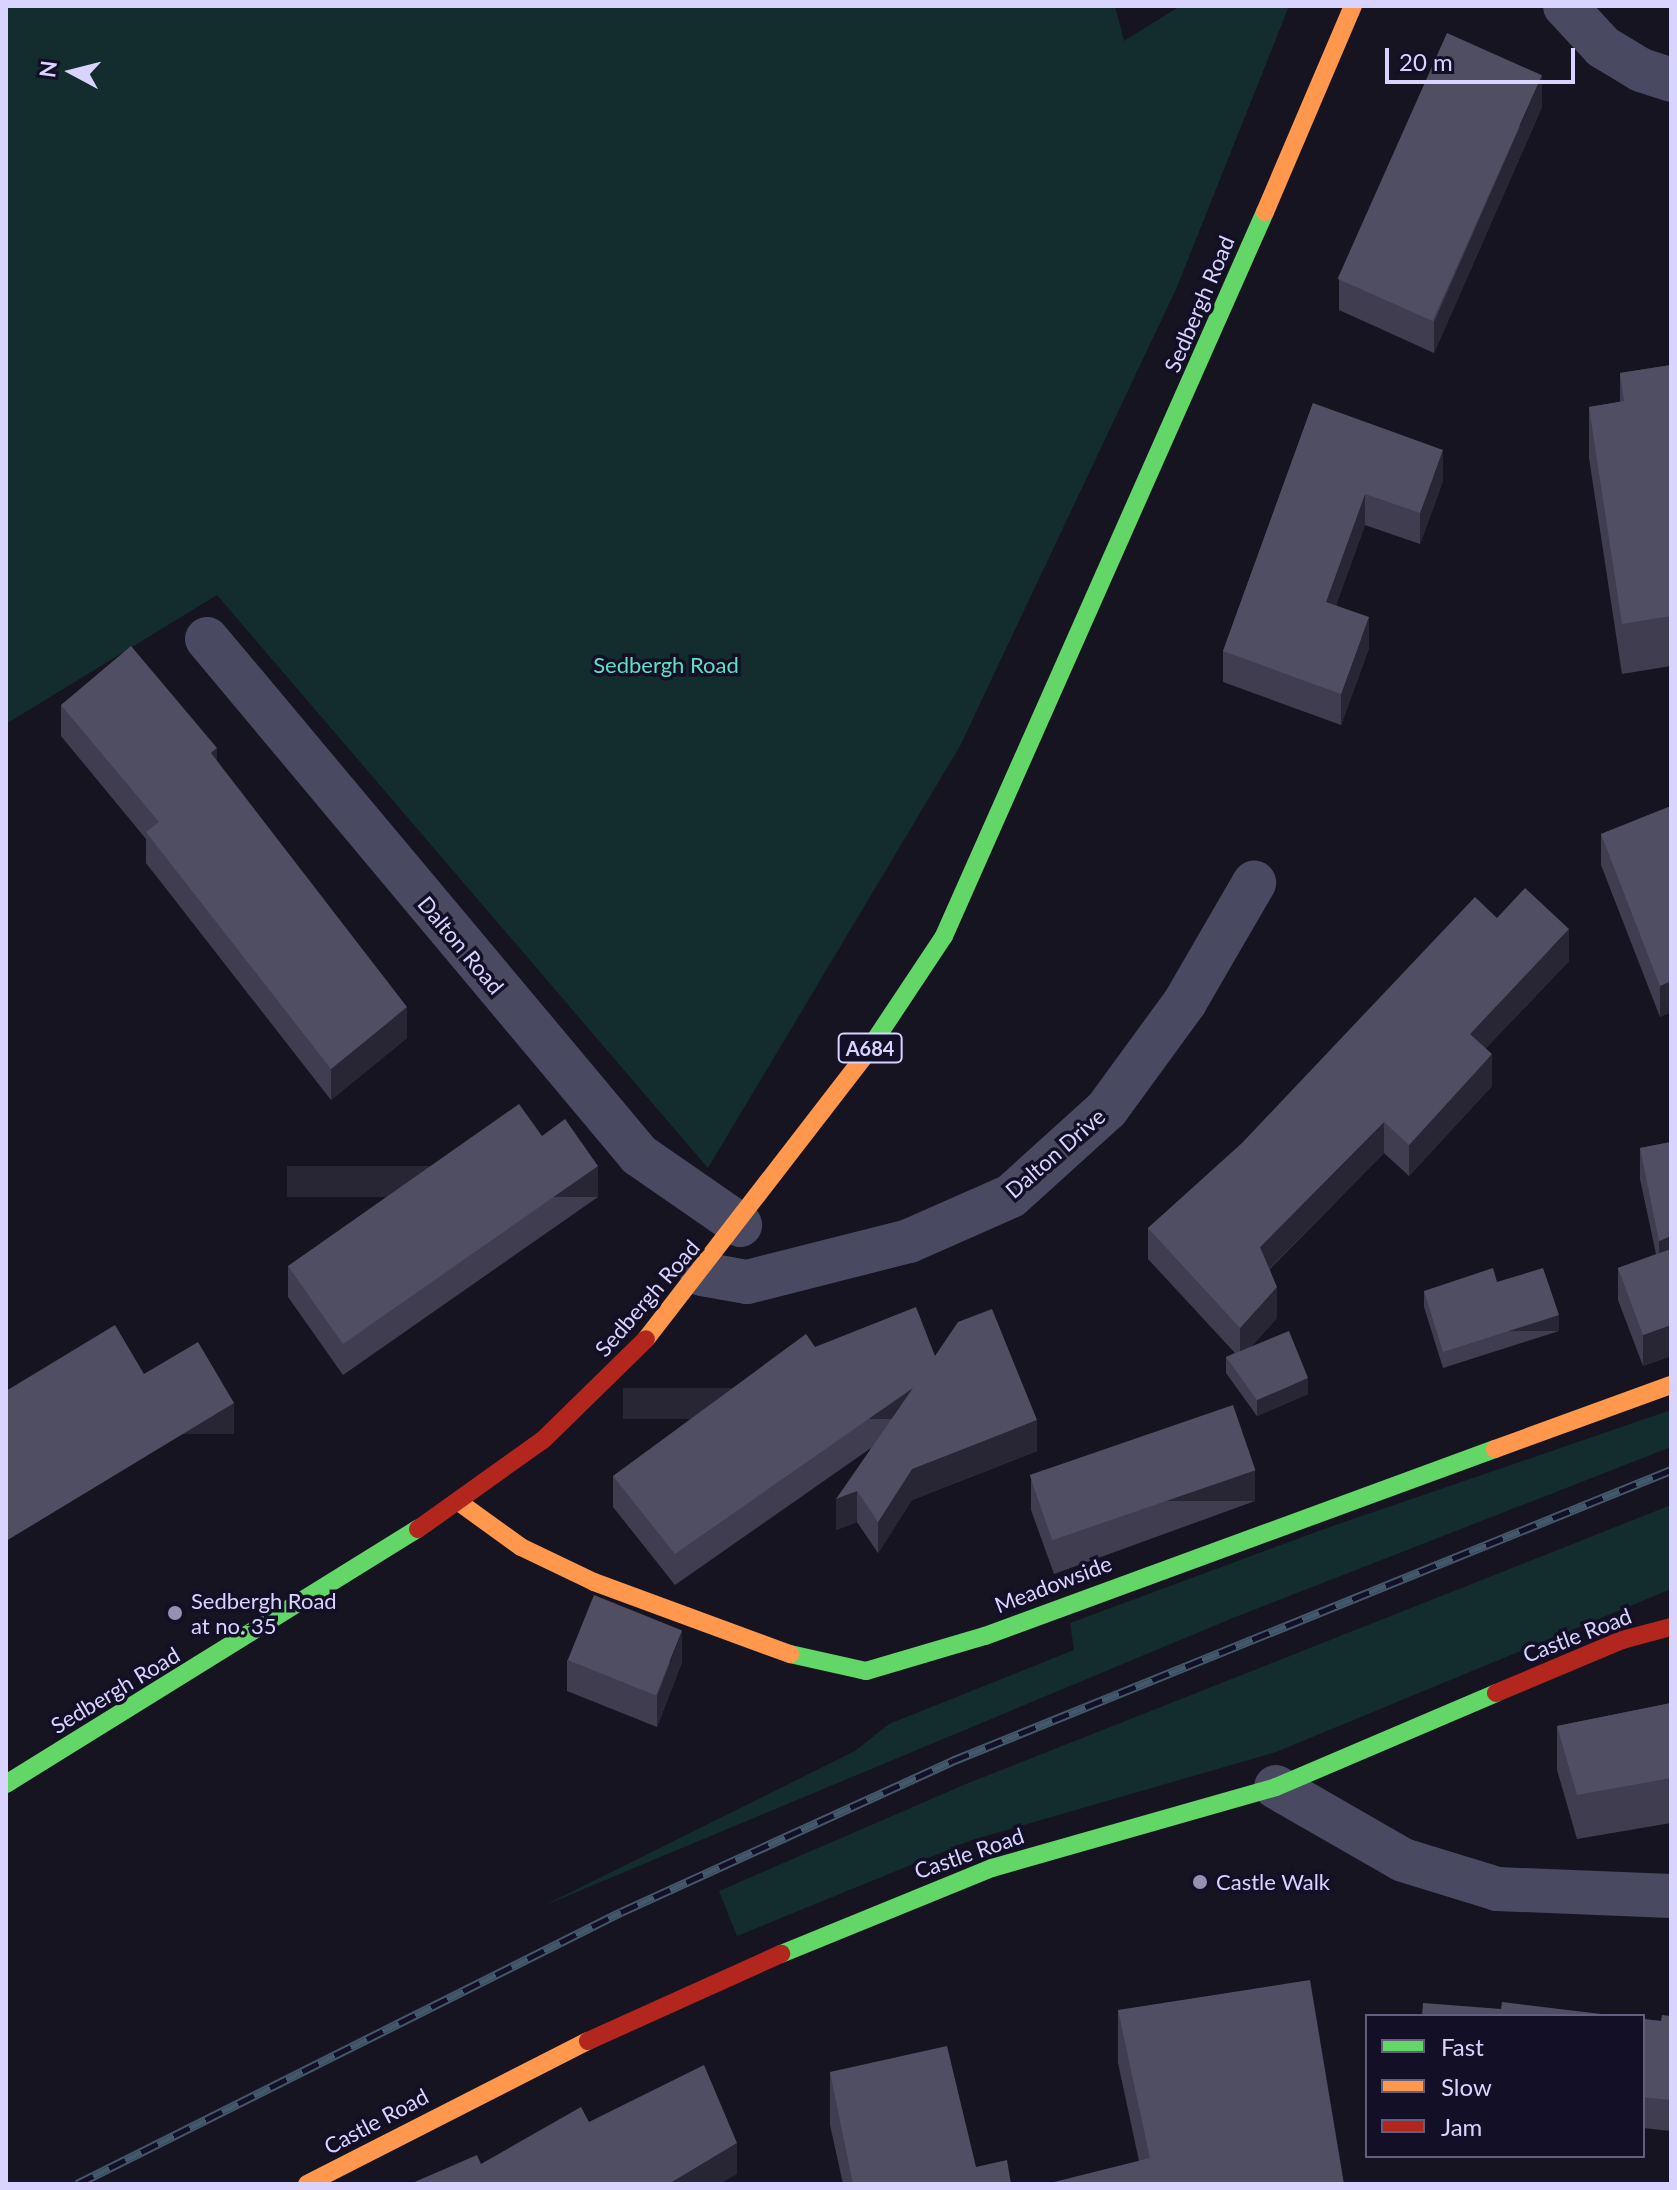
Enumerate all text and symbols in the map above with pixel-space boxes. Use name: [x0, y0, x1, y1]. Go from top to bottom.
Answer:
north arrow: [32, 32, 112, 112]
scale bar: [1389, 32, 1579, 82]
text: 20 m: [1399, 47, 1453, 76]
text: N: [33, 59, 62, 79]
street label: Sedbergh Road: [1158, 232, 1240, 376]
park label: Sedbergh Road: [593, 652, 739, 678]
street label: Dalton Road: [412, 891, 510, 999]
road number: A684: [836, 1032, 904, 1064]
street label: Dalton Drive: [1000, 1103, 1110, 1203]
street label: Sedbergh Road: [589, 1234, 705, 1362]
street label: Meadowside: [991, 1550, 1115, 1618]
place label: Sedbergh Road at no. 35: [191, 1587, 337, 1638]
street label: Castle Road: [1519, 1602, 1635, 1668]
marker: Sedbergh Road at no. 35: [166, 1604, 184, 1622]
street label: Sedbergh Road: [46, 1641, 184, 1739]
street label: Castle Road: [911, 1822, 1027, 1884]
place label: Castle Walk: [1216, 1869, 1330, 1895]
marker: Castle Walk: [1191, 1873, 1209, 1891]
legend: [1365, 2014, 1645, 2158]
text: Fast: [1441, 2032, 1484, 2061]
text: Slow: [1441, 2072, 1492, 2101]
street label: Castle Road: [319, 2083, 433, 2159]
text: Jam: [1441, 2112, 1482, 2141]

